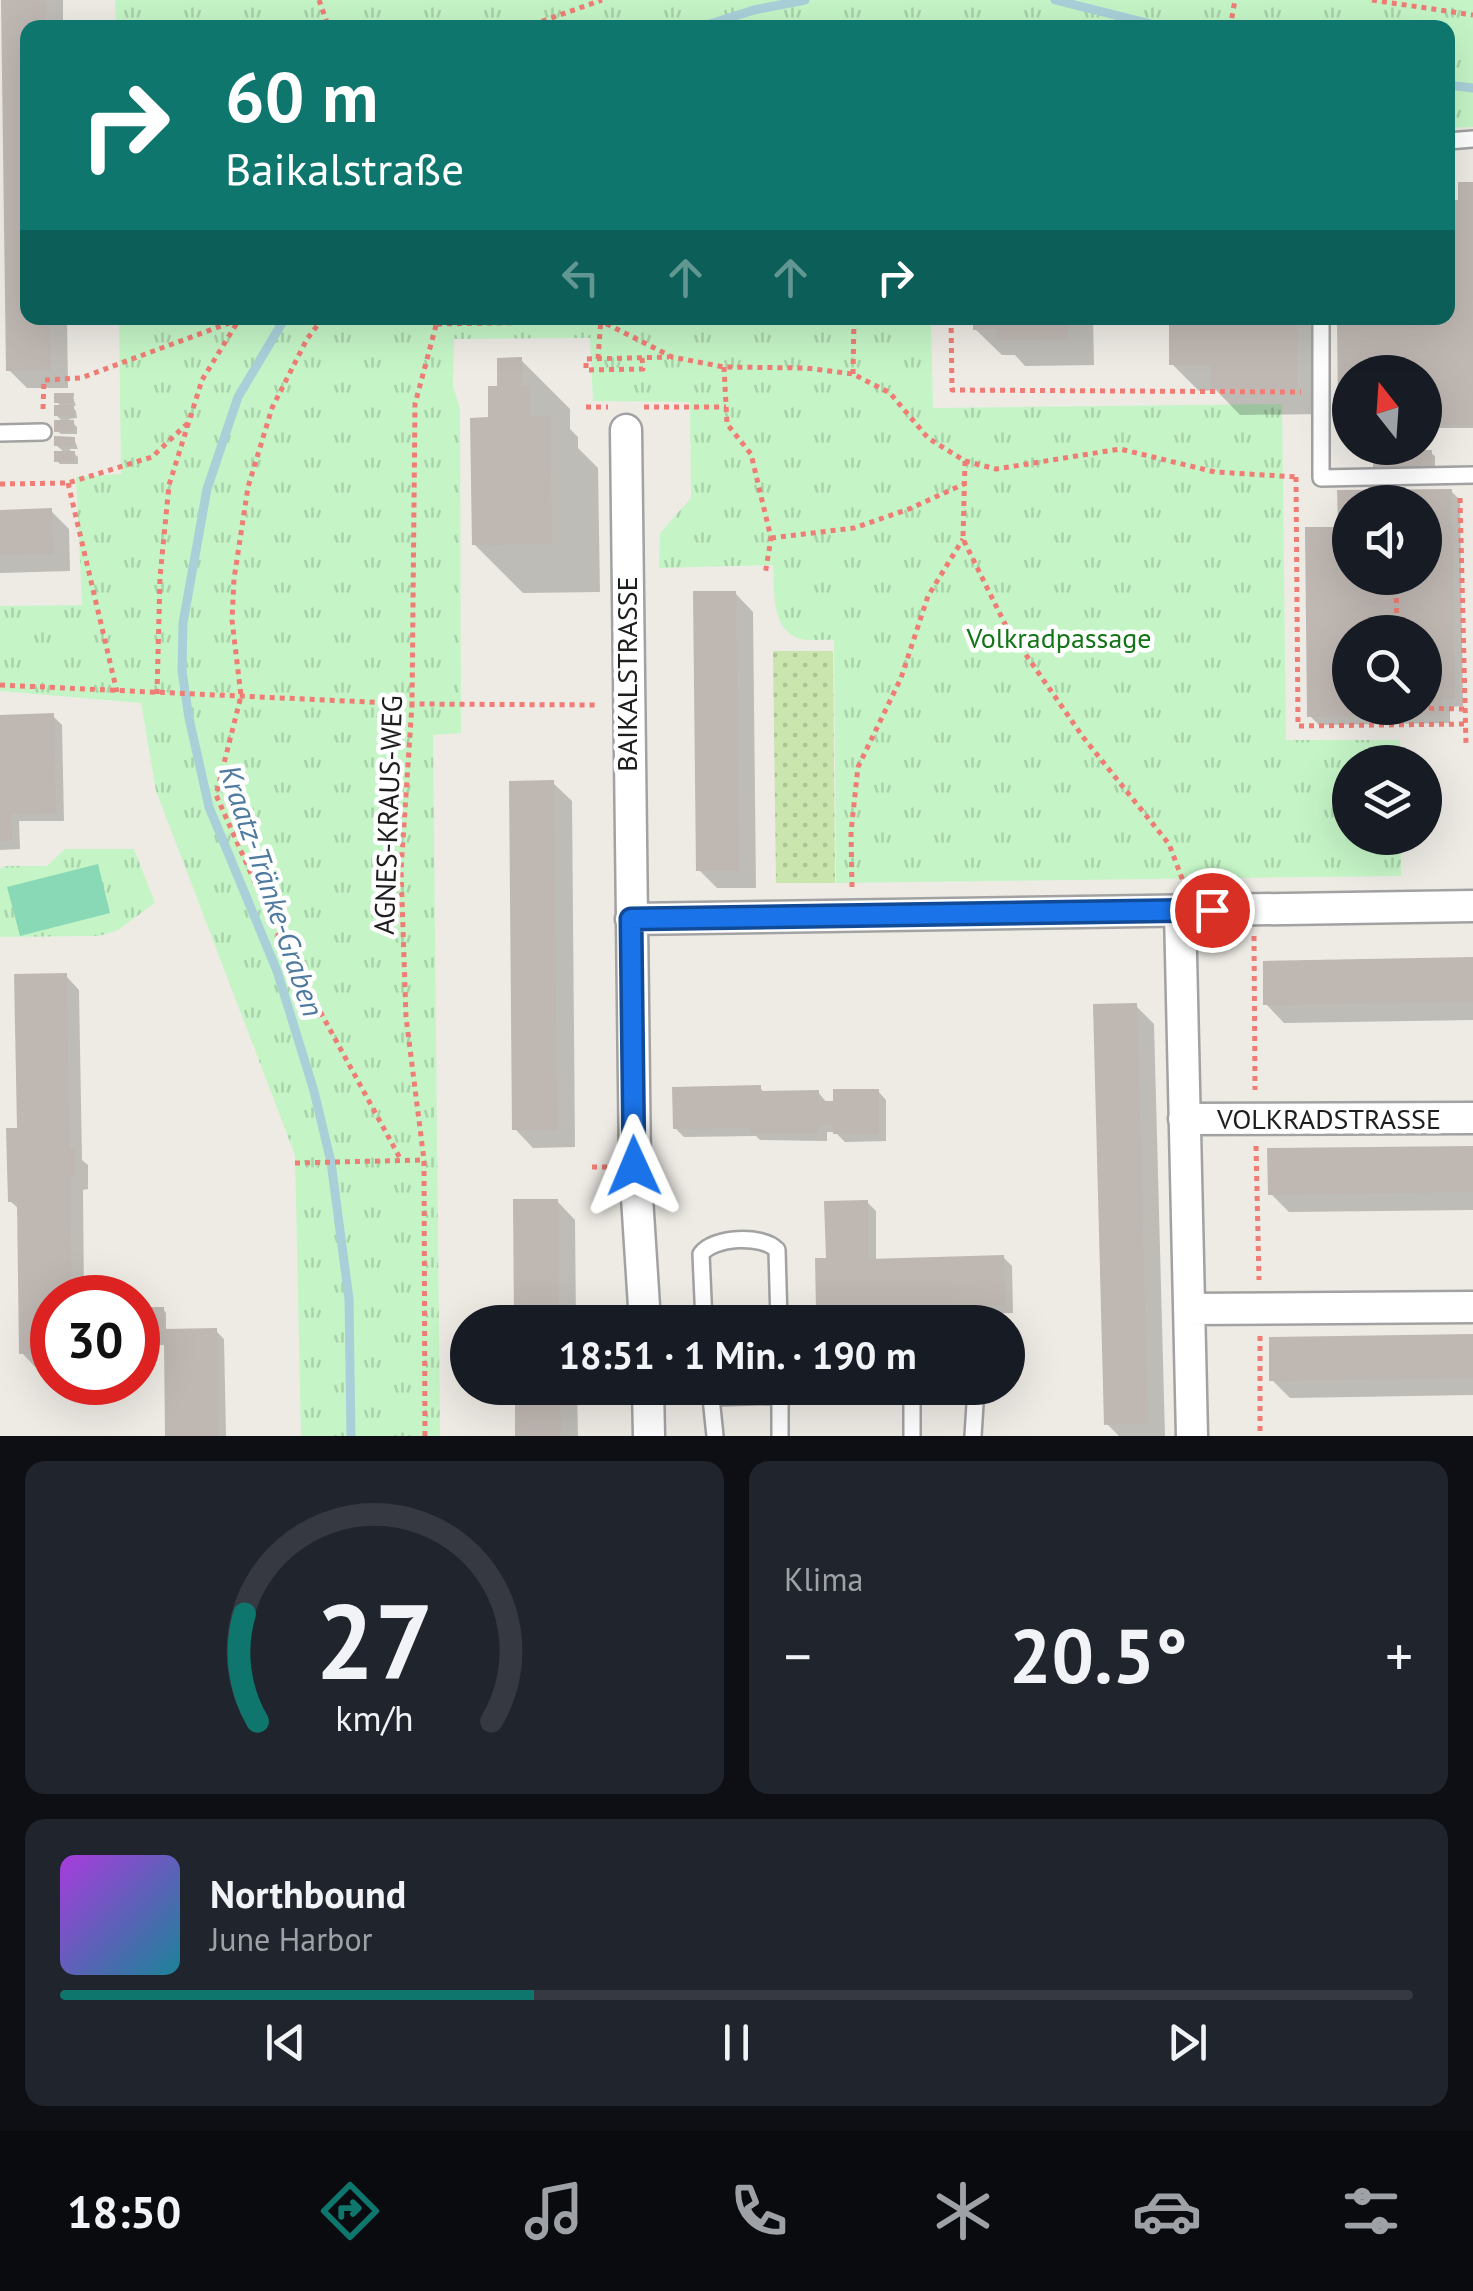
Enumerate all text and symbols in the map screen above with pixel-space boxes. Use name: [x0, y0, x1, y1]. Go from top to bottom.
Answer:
text: 60 m: [225, 51, 378, 141]
icon: right: [60, 60, 190, 190]
text: Baikalstraße: [225, 139, 464, 197]
icon: left: [553, 250, 608, 305]
icon: ahead: [658, 250, 713, 305]
icon: ahead: [763, 250, 818, 305]
icon: right: [868, 250, 923, 305]
north arrow: [1332, 355, 1442, 465]
map controls: [1332, 355, 1442, 855]
button: sound: [1332, 485, 1442, 595]
street label: BAIKALSTRASSE: [608, 576, 645, 772]
button: search: [1332, 615, 1442, 725]
park label: Volkradpassage: [965, 619, 1152, 656]
street label: AGNES-KRAUS-WEG: [365, 695, 410, 935]
button: layers: [1332, 745, 1442, 855]
water label: Kraatz-Tränke-Graben: [211, 760, 334, 1021]
pin: [1170, 868, 1255, 953]
icon: arrive: [1185, 883, 1240, 938]
street label: VOLKRADSTRASSE: [1216, 1100, 1441, 1137]
position arrow: [582, 1114, 686, 1218]
speed limit sign: 30: [30, 1275, 160, 1405]
text: 18:51 · 1 Min. · 190 m: [558, 1330, 917, 1379]
text: Klima: [784, 1558, 863, 1600]
text: 27: [316, 1573, 433, 1708]
text: 20.5°: [1009, 1607, 1188, 1704]
text: −: [784, 1620, 812, 1691]
text: +: [1385, 1620, 1413, 1691]
text: km/h: [335, 1695, 414, 1741]
text: Northbound: [210, 1869, 406, 1918]
text: June Harbor: [210, 1918, 372, 1960]
icon: previous: [258, 2015, 313, 2070]
icon: pause: [709, 2015, 764, 2070]
icon: next: [1160, 2015, 1215, 2070]
icon: directions: [315, 2176, 385, 2246]
icon: music: [519, 2176, 589, 2246]
icon: phone: [724, 2176, 794, 2246]
icon: climate: [928, 2176, 998, 2246]
icon: car: [1132, 2176, 1202, 2246]
icon: filters: [1336, 2176, 1406, 2246]
text: 18:50: [67, 2182, 181, 2240]

